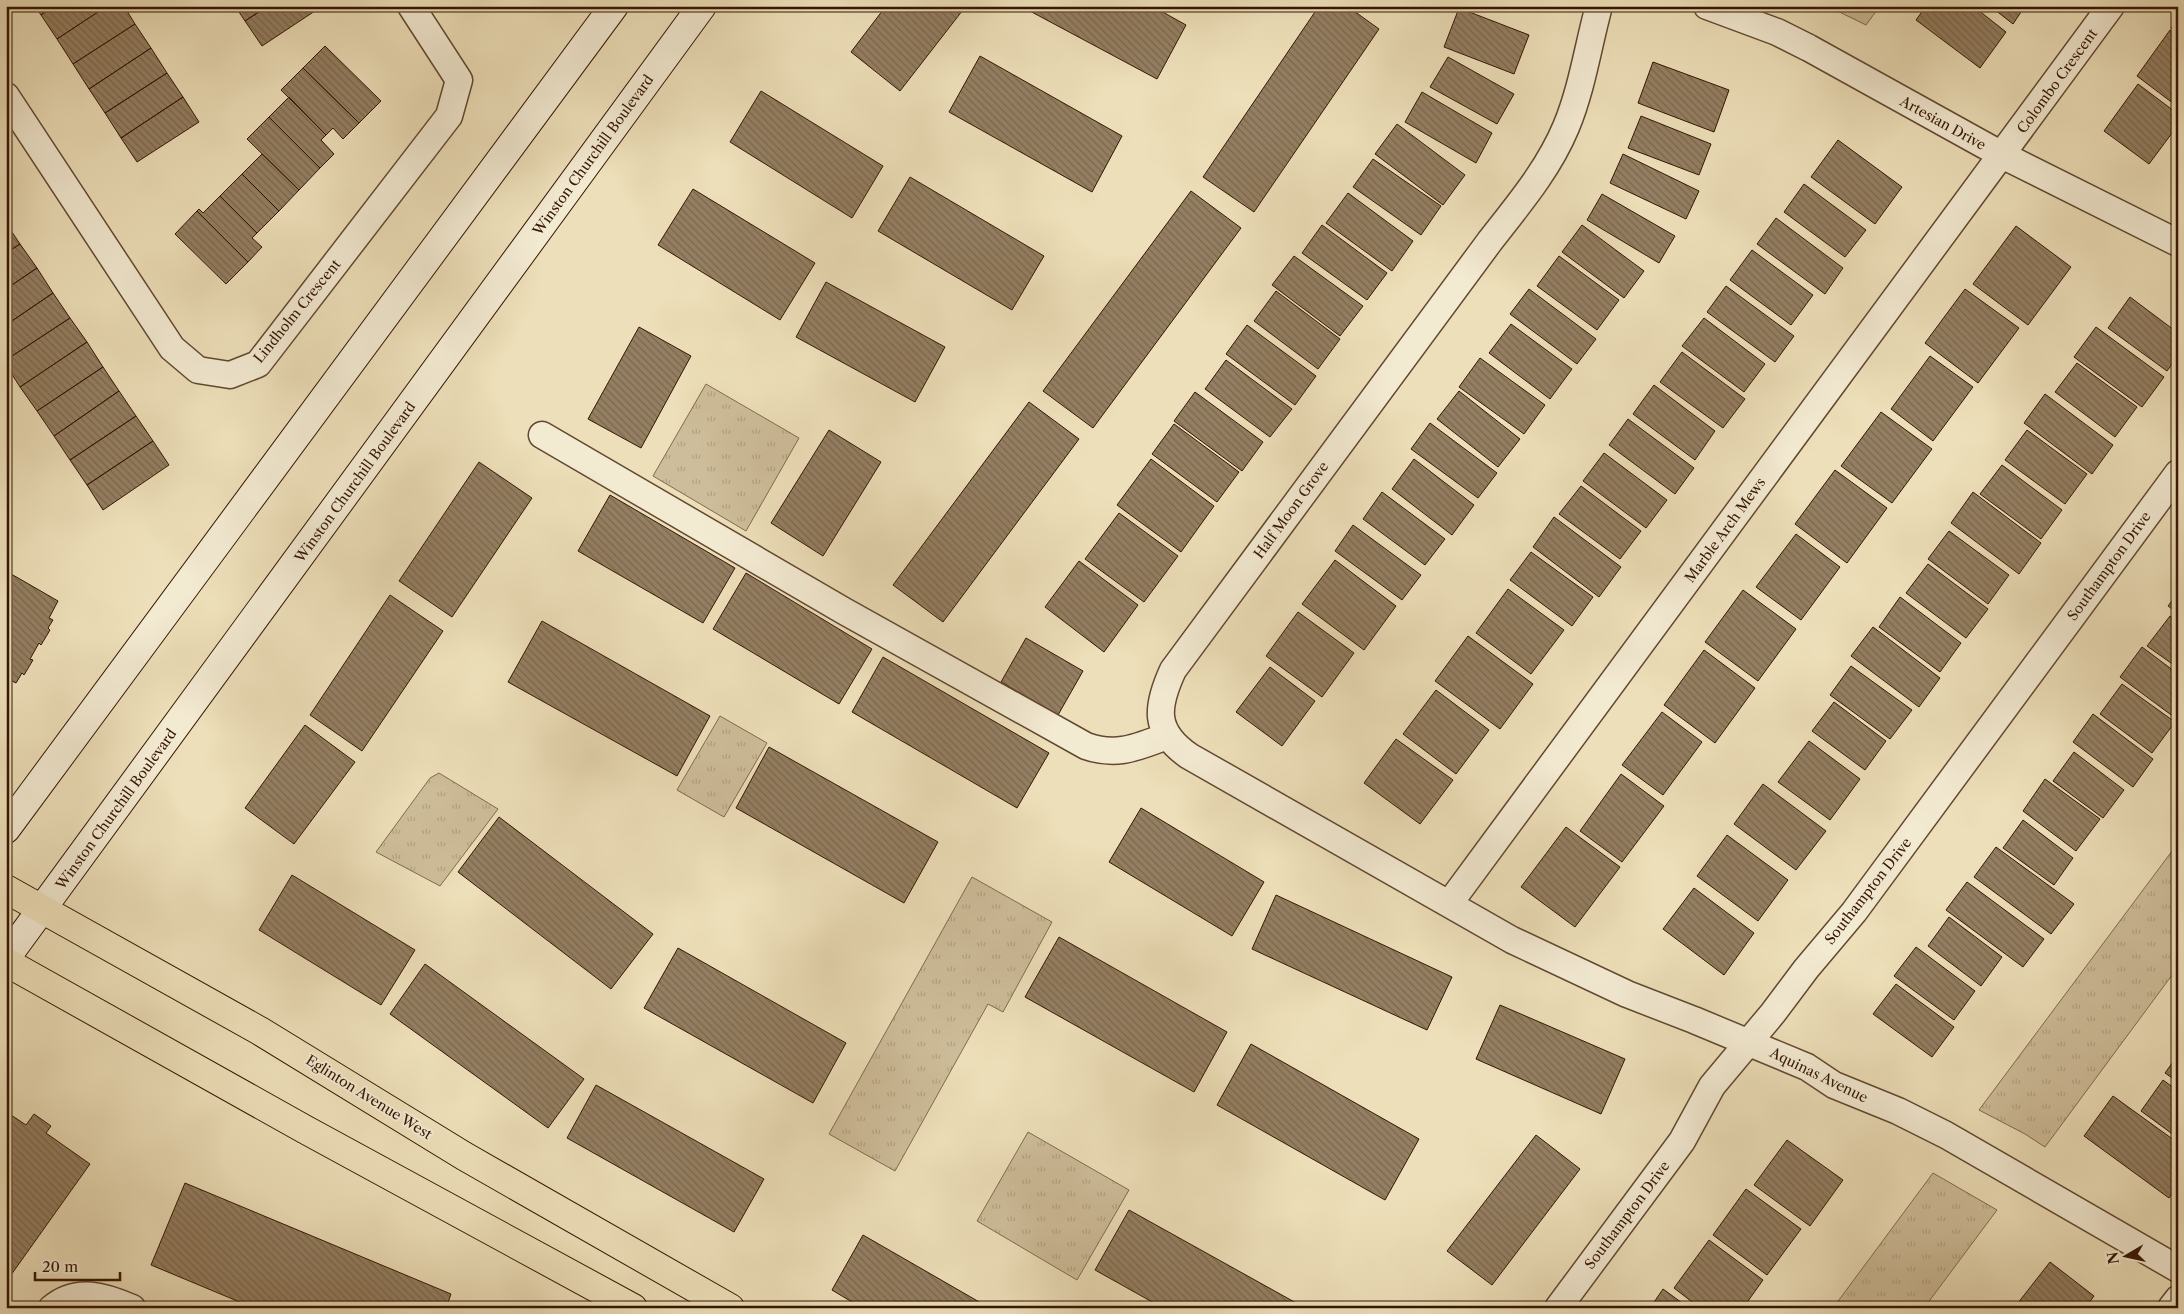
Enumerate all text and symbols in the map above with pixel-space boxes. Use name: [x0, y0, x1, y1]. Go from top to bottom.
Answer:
street label: Colombo Crescent: [2013, 25, 2101, 137]
street label: Winston Churchill Boulevard: [528, 71, 658, 240]
street label: Artesian Drive: [1896, 91, 1989, 154]
street label: Lindholm Crescent: [250, 255, 344, 367]
street label: Winston Churchill Boulevard: [290, 398, 420, 567]
street label: Half Moon Grove: [1250, 458, 1332, 562]
street label: Marble Arch Mews: [1681, 474, 1769, 586]
street label: Southampton Drive: [2063, 508, 2155, 624]
street label: Winston Churchill Boulevard: [51, 725, 181, 894]
street label: Southampton Drive: [1821, 834, 1915, 948]
street label: Aquinas Avenue: [1766, 1043, 1871, 1107]
street label: Eglinton Avenue West: [303, 1051, 436, 1143]
street label: Southampton Drive: [1580, 1157, 1674, 1273]
north arrow: [2102, 1232, 2152, 1282]
scale bar: [35, 1249, 120, 1281]
text: N: [2103, 1251, 2123, 1265]
text: 20 m: [42, 1257, 78, 1276]

